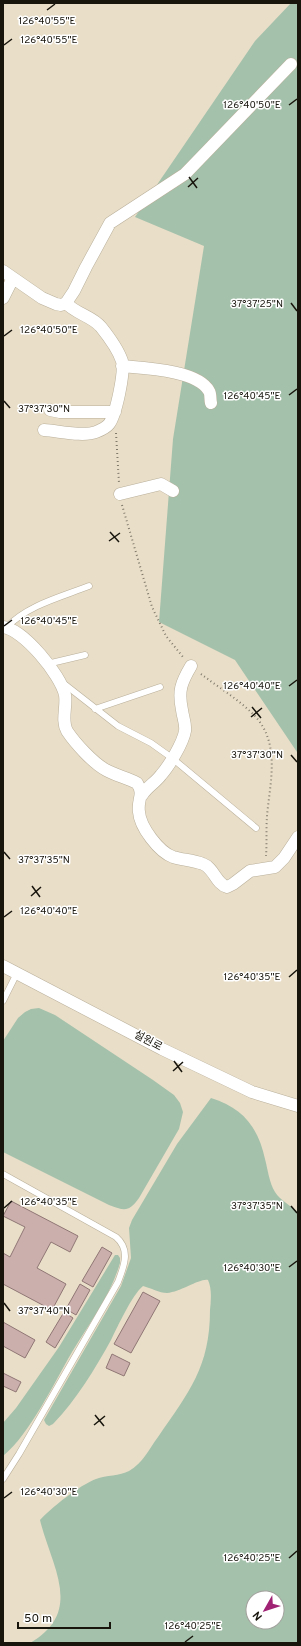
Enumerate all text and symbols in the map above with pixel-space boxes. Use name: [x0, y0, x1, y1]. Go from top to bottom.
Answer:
text: 126°40'55"E: [18, 15, 76, 28]
text: 126°40'55"E: [20, 34, 78, 47]
text: 126°40'50"E: [223, 99, 281, 112]
text: 37°37'25"N: [231, 298, 283, 311]
text: 126°40'50"E: [20, 324, 78, 337]
text: 126°40'45"E: [223, 390, 281, 403]
text: 37°37'30"N: [18, 403, 70, 416]
text: 126°40'45"E: [20, 615, 78, 628]
text: 126°40'40"E: [223, 680, 281, 693]
text: 37°37'30"N: [231, 749, 283, 762]
text: 37°37'35"N: [18, 854, 70, 867]
text: 126°40'40"E: [20, 905, 78, 918]
text: 126°40'35"E: [224, 971, 280, 984]
street label: 설원로: [131, 1028, 165, 1054]
text: 126°40'35"E: [21, 1196, 77, 1209]
text: 37°37'35"N: [231, 1200, 283, 1213]
text: 126°40'30"E: [223, 1262, 281, 1275]
text: 37°37'40"N: [18, 1305, 70, 1318]
text: 126°40'30"E: [20, 1486, 78, 1499]
text: 126°40'25"E: [223, 1552, 281, 1565]
north arrow: [245, 1590, 285, 1630]
scale bar: [18, 1604, 110, 1630]
text: N: [250, 1608, 266, 1623]
text: 50 m: [24, 1611, 52, 1627]
text: 126°40'25"E: [164, 1620, 222, 1633]

